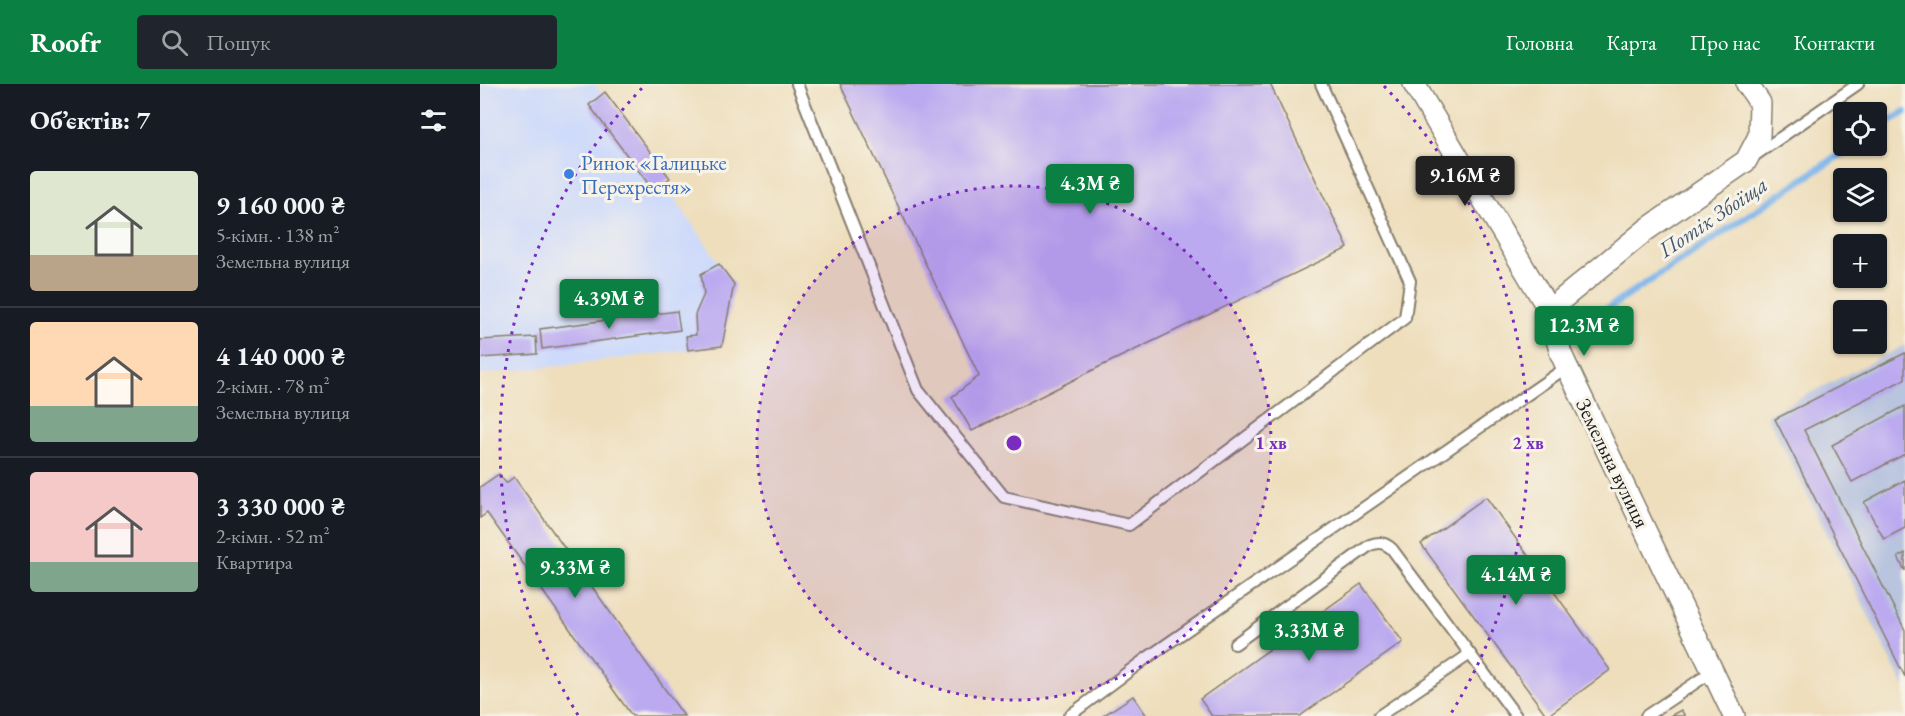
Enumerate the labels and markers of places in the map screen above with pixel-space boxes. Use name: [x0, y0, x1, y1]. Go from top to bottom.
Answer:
place label: Ринок «Галицьке Перехрестя»: [581, 149, 727, 200]
pin: 9.16M ₴: [1410, 156, 1520, 207]
pin: 4.3M ₴: [1041, 164, 1139, 215]
marker: Ринок «Галицьке Перехрестя»: [562, 167, 576, 181]
pin: 4.39M ₴: [554, 279, 664, 330]
pin: 12.3M ₴: [1529, 306, 1639, 357]
centre of rings: [1004, 433, 1024, 453]
pin: 9.33M ₴: [520, 548, 630, 599]
pin: 4.14M ₴: [1461, 555, 1571, 606]
pin: 3.33M ₴: [1254, 611, 1364, 662]

